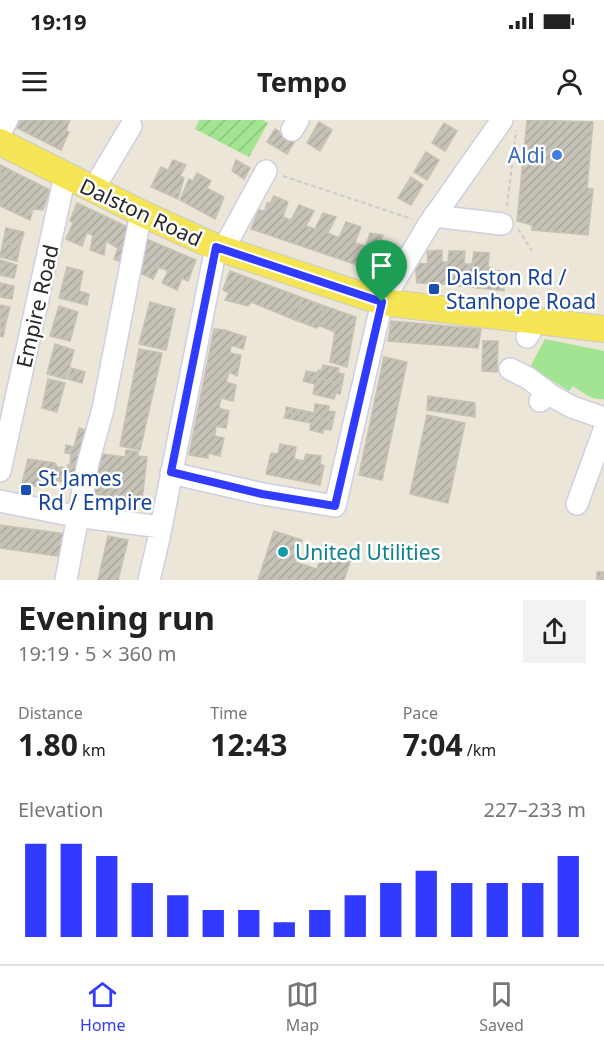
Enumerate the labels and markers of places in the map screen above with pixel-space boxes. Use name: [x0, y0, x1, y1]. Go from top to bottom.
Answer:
place label: Aldi: [508, 141, 545, 169]
marker: Aldi: [550, 148, 564, 162]
pin: [356, 240, 407, 302]
place label: Dalston Rd / Stanhope Road: [446, 263, 596, 315]
marker: Dalston Rd / Stanhope Road: [427, 282, 441, 296]
place label: St James Rd / Empire: [38, 464, 152, 516]
marker: St James Rd / Empire: [19, 483, 33, 497]
place label: United Utilities: [295, 538, 441, 566]
marker: United Utilities: [276, 545, 290, 559]

